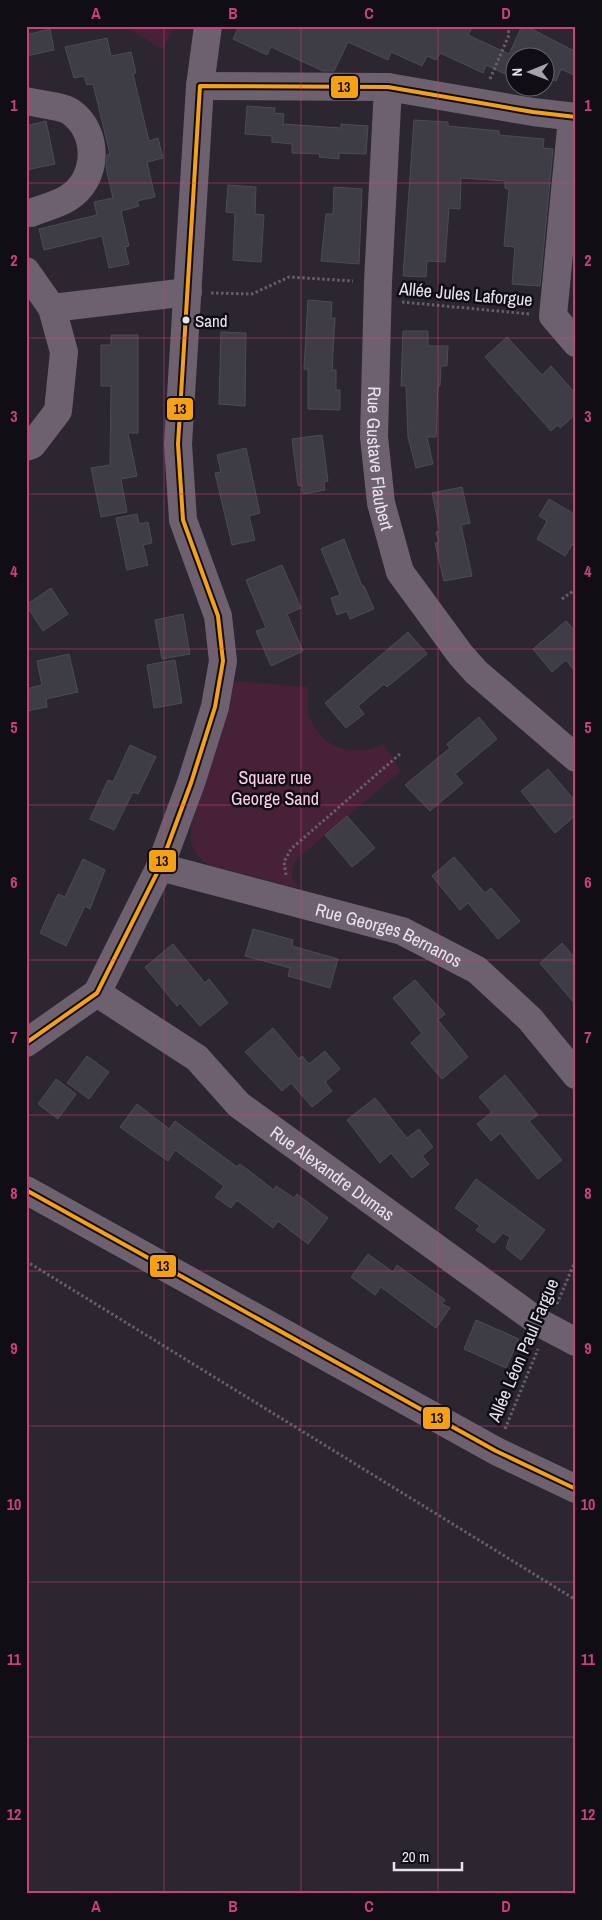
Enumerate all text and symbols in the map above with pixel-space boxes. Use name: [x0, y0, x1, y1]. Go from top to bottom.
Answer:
text: A: [91, 2, 101, 24]
text: B: [228, 2, 238, 24]
text: C: [364, 2, 374, 24]
text: D: [501, 2, 511, 24]
north arrow: [504, 48, 554, 98]
text: N: [508, 68, 526, 77]
line badge: 13: [330, 75, 359, 99]
text: 13: [338, 78, 350, 96]
text: 1: [10, 94, 18, 116]
text: 1: [584, 94, 592, 116]
text: 2: [10, 249, 18, 271]
text: 2: [584, 249, 592, 271]
street label: Allée Jules Laforgue: [397, 276, 534, 312]
place label: Sand: [195, 309, 228, 332]
marker: Sand: [181, 315, 191, 325]
street label: Rue Gustave Flaubert: [361, 386, 400, 533]
line badge: 13: [166, 397, 194, 421]
text: 13: [174, 400, 186, 418]
text: 3: [10, 405, 18, 427]
text: 3: [584, 405, 592, 427]
text: 4: [10, 560, 18, 582]
text: 4: [584, 560, 592, 582]
text: 5: [10, 716, 18, 738]
text: 5: [584, 716, 592, 738]
park label: Square rue George Sand: [231, 765, 319, 811]
line badge: 13: [148, 849, 177, 873]
text: 13: [156, 852, 168, 870]
text: 6: [10, 871, 18, 893]
text: 6: [584, 871, 592, 893]
street label: Rue Georges Bernanos: [313, 896, 467, 973]
text: 7: [10, 1026, 18, 1048]
text: 7: [584, 1026, 592, 1048]
street label: Rue Alexandre Dumas: [266, 1119, 400, 1226]
text: 8: [10, 1182, 18, 1204]
text: 8: [584, 1182, 592, 1204]
line badge: 13: [149, 1254, 177, 1278]
text: 13: [157, 1257, 169, 1275]
street label: Allée Léon Paul Fargue: [481, 1274, 565, 1426]
text: 9: [10, 1337, 18, 1359]
text: 9: [584, 1337, 592, 1359]
line badge: 13: [422, 1406, 451, 1430]
text: 13: [431, 1409, 443, 1427]
text: 10: [7, 1493, 21, 1515]
text: 10: [581, 1493, 595, 1515]
text: 11: [7, 1648, 22, 1670]
text: 11: [581, 1648, 596, 1670]
text: 12: [7, 1803, 21, 1825]
text: 12: [581, 1803, 595, 1825]
scale bar: [394, 1840, 462, 1872]
text: 20 m: [402, 1846, 429, 1867]
text: A: [91, 1895, 101, 1917]
text: B: [228, 1895, 238, 1917]
text: C: [364, 1895, 374, 1917]
text: D: [501, 1895, 511, 1917]

